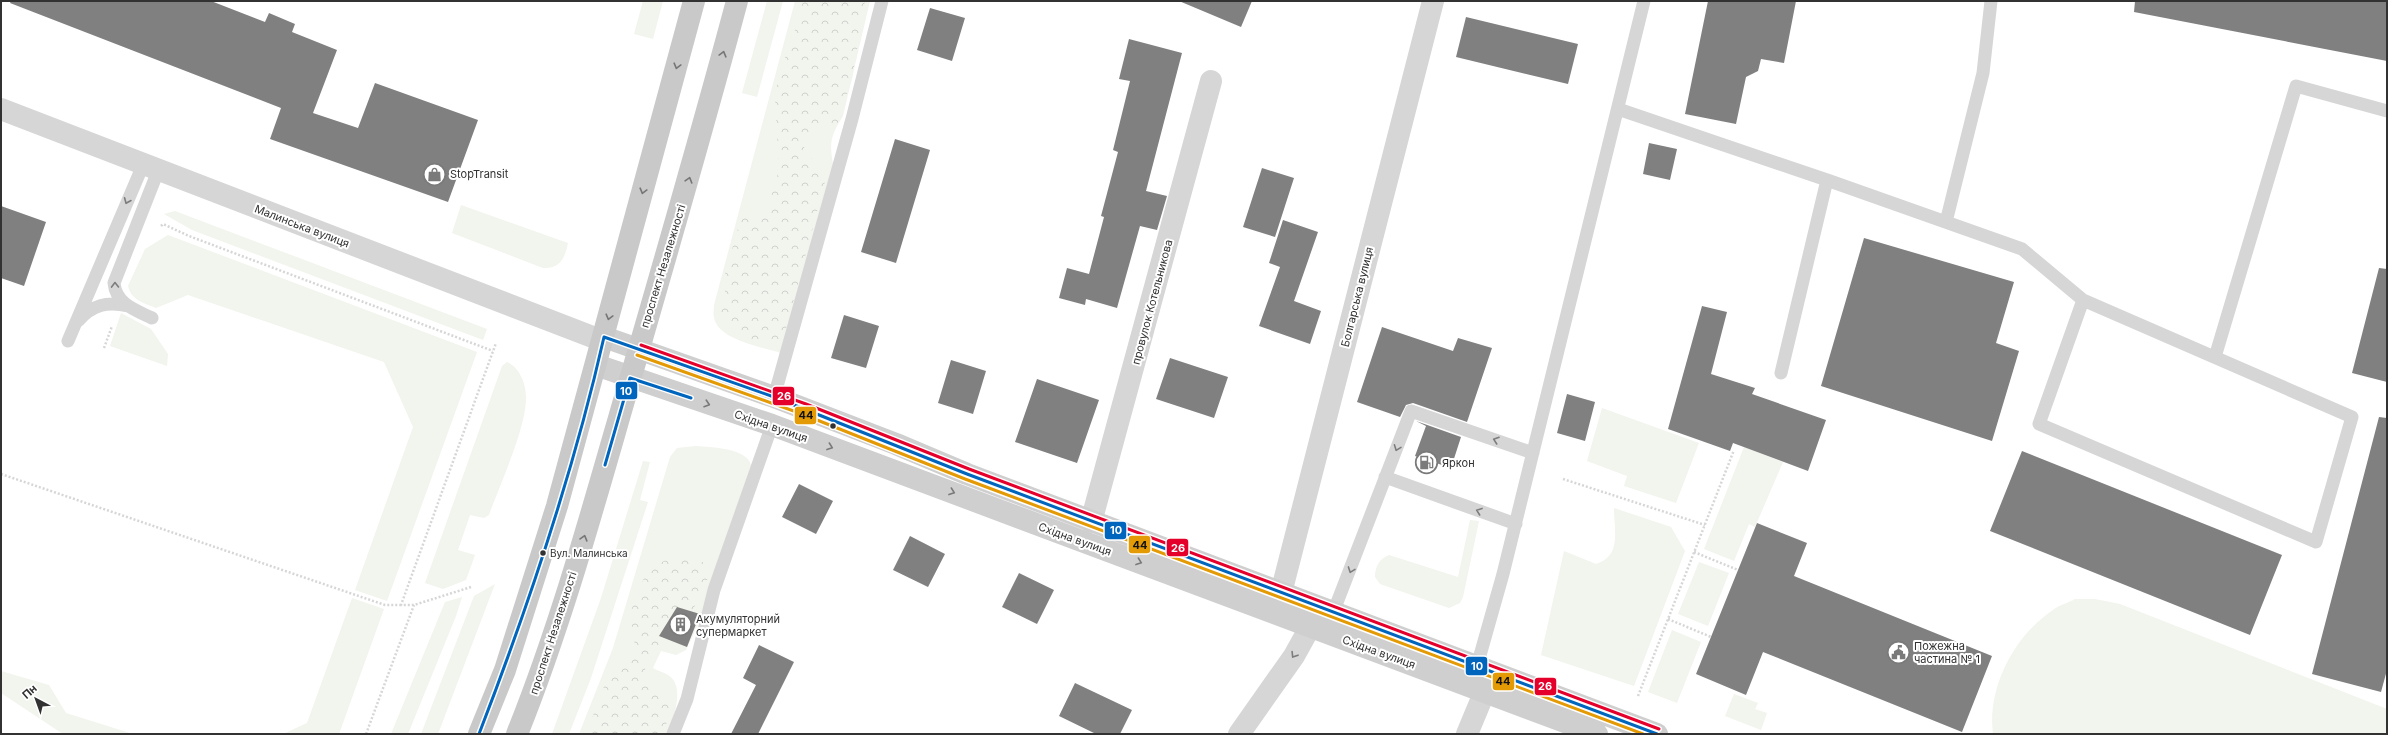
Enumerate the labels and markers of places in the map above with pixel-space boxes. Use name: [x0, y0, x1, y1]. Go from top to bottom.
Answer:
shop icon: StopTransit: [421, 161, 447, 187]
place label: StopTransit: [450, 167, 509, 181]
unlabelled marker: [828, 421, 838, 431]
fuel station icon: Яркон: [1414, 450, 1440, 476]
place label: Яркон: [1442, 456, 1475, 470]
place label: Вул. Малинська: [550, 547, 628, 559]
marker: Вул. Малинська: [538, 548, 548, 558]
building icon: Акумуляторний супермаркет: [668, 612, 694, 638]
place label: Акумуляторний супермаркет: [696, 612, 780, 639]
public building icon: Пожежна частина № 1: [1885, 639, 1911, 665]
place label: Пожежна частина № 1: [1914, 639, 1980, 666]

